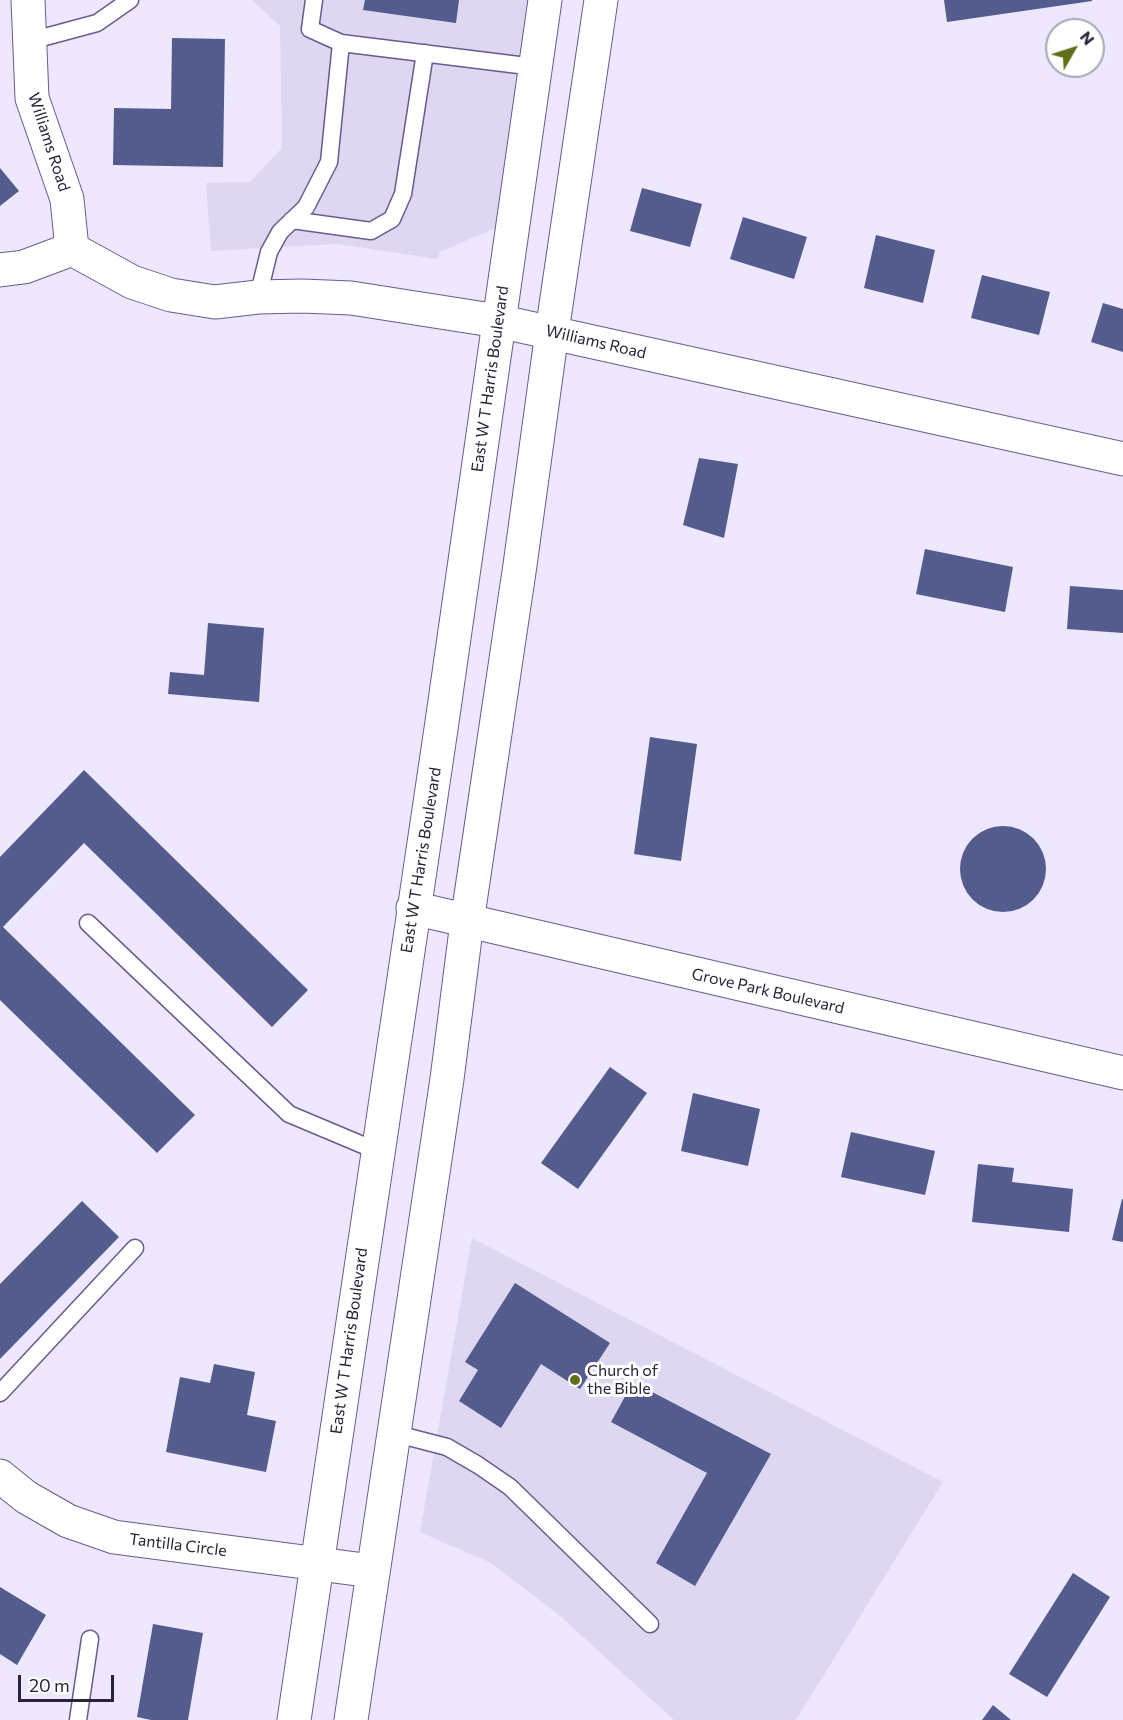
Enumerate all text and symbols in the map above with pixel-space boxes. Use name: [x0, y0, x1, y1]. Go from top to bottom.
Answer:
north arrow: [1045, 18, 1105, 78]
text: N: [1077, 27, 1099, 48]
street label: Williams Road: [24, 90, 74, 194]
street label: East W T Harris Boulevard: [467, 285, 513, 473]
street label: Williams Road: [544, 321, 648, 363]
street label: East W T Harris Boulevard: [397, 766, 445, 954]
street label: Grove Park Boulevard: [690, 964, 846, 1018]
street label: East W T Harris Boulevard: [326, 1247, 372, 1435]
place label: Church of the Bible: [587, 1361, 658, 1399]
marker: Church of the Bible: [568, 1373, 582, 1387]
street label: Tantilla Circle: [128, 1529, 228, 1561]
scale bar: [21, 1663, 117, 1701]
text: 20 m: [29, 1674, 70, 1696]

